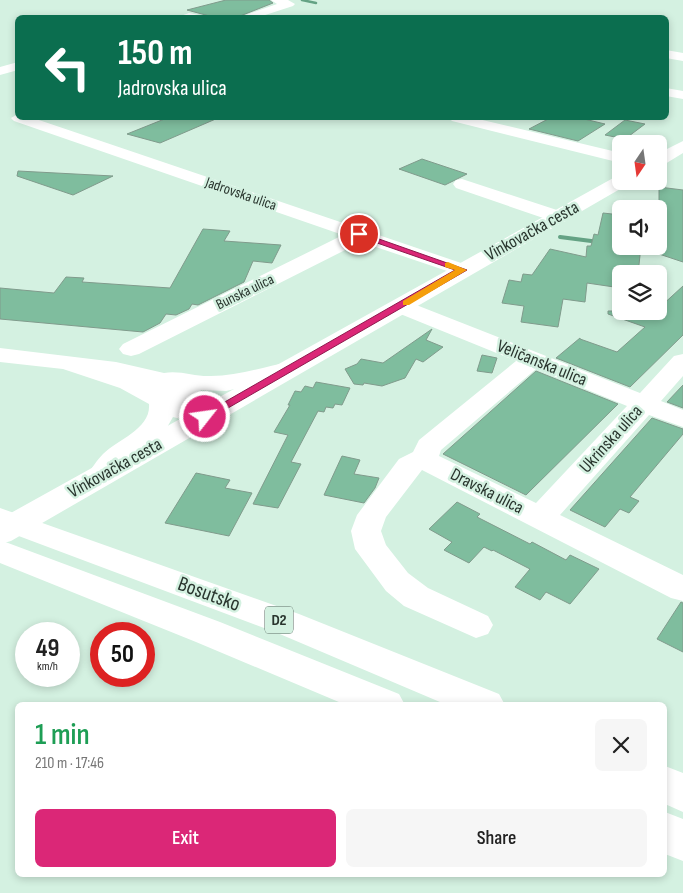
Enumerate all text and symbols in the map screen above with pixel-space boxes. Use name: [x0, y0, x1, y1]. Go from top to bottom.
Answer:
text: 150 m: [118, 32, 192, 75]
icon: left: [35, 35, 100, 100]
text: Jadrovska ulica: [118, 75, 227, 102]
north arrow: [612, 135, 668, 190]
map controls: [612, 135, 667, 320]
street label: Jadrovska ulica: [202, 173, 279, 215]
street label: Vinkovačka cesta: [482, 197, 583, 265]
button: sound: [612, 200, 667, 255]
pin: [338, 213, 380, 255]
icon: arrive: [345, 220, 373, 248]
button: layers: [612, 265, 667, 320]
street label: Bunska ulica: [213, 270, 277, 314]
street label: Veličanska ulica: [494, 335, 590, 391]
position arrow: [178, 390, 230, 442]
street label: Ukrinska ulica: [575, 401, 647, 477]
street label: Vinkovačka cesta: [65, 434, 166, 502]
street label: Dravska ulica: [447, 464, 527, 518]
street label: Bosutsko: [174, 571, 244, 617]
road number: D2: [265, 606, 293, 634]
speed limit sign: 50: [90, 622, 155, 687]
text: 49: [36, 633, 59, 664]
text: km/h: [37, 659, 58, 674]
text: 1 min: [35, 717, 90, 753]
button: close: [595, 719, 647, 771]
text: 210 m · 17:46: [35, 754, 104, 773]
button: Exit: [35, 809, 336, 867]
button: Share: [346, 809, 647, 867]

